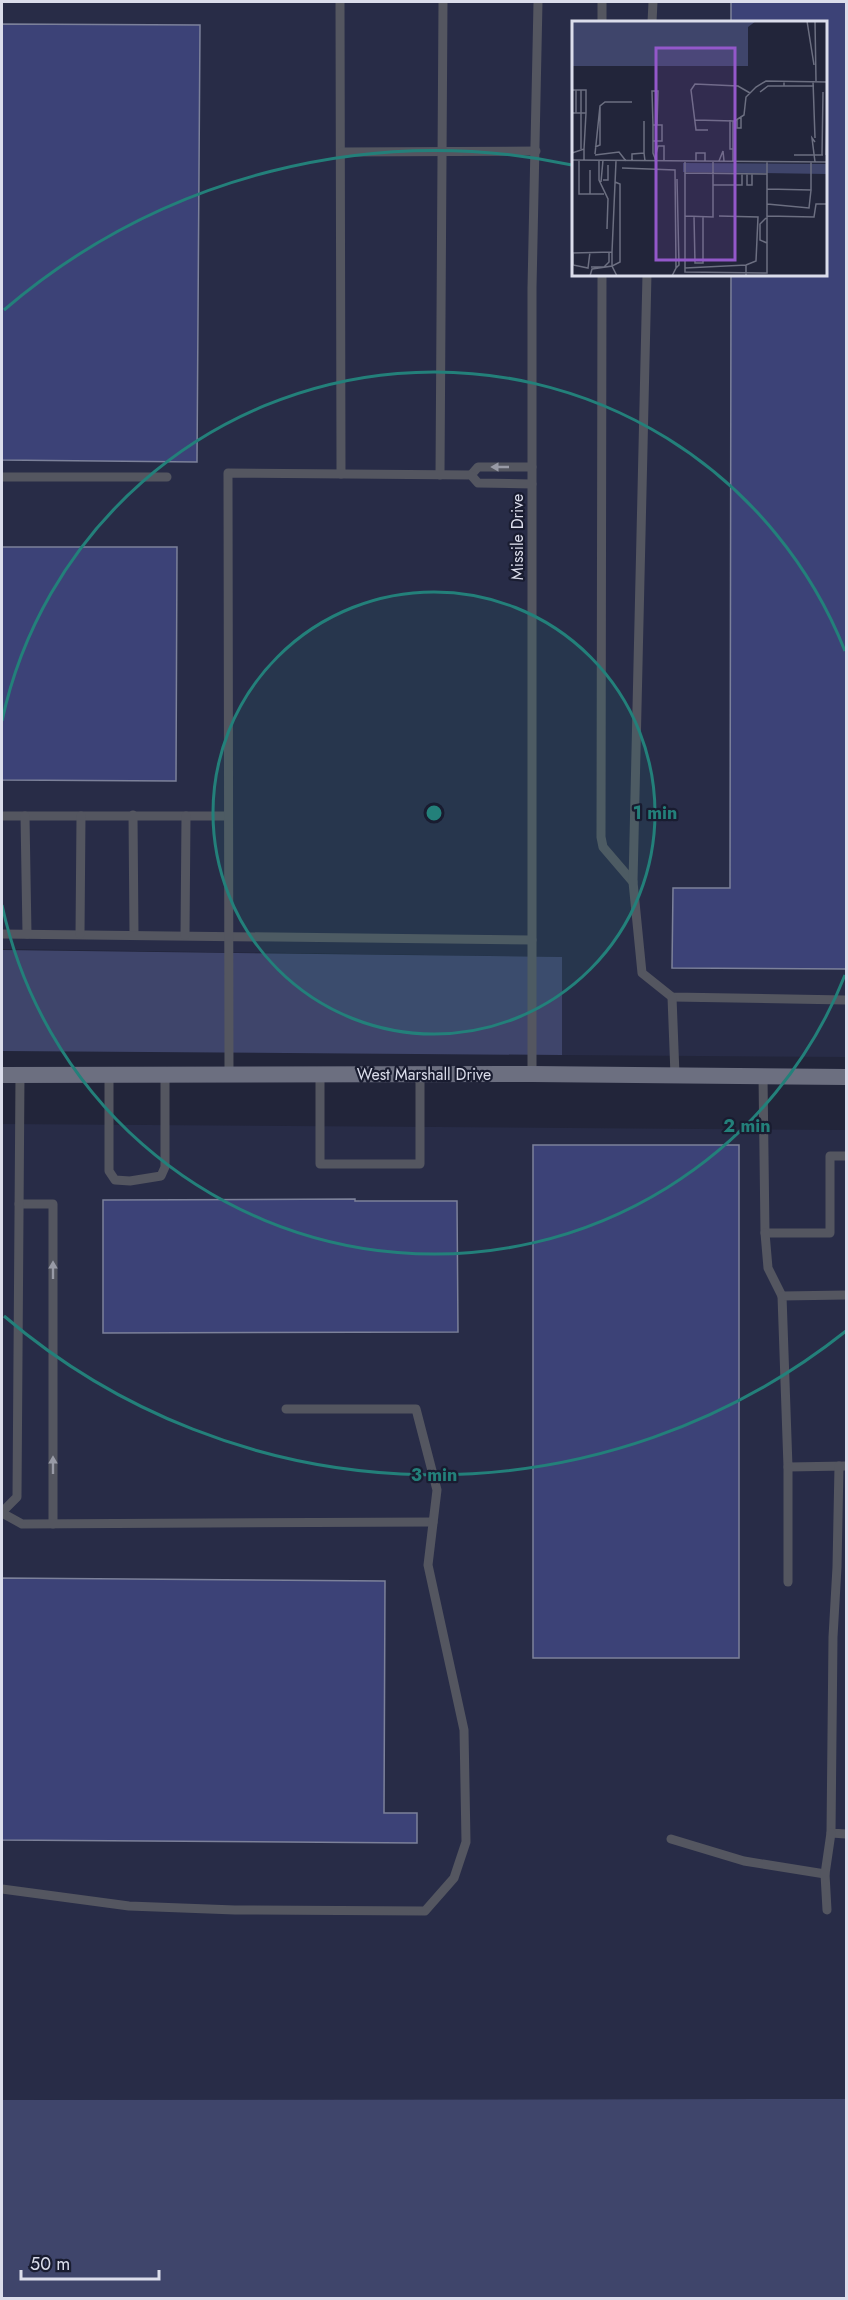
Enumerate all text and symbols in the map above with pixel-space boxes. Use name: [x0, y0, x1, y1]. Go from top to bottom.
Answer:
inset map: [572, 21, 827, 276]
one-way arrow: [490, 462, 509, 472]
street label: Missile Drive: [506, 494, 529, 580]
text: 1 min: [633, 800, 677, 826]
centre of rings: [424, 803, 444, 823]
street label: West Marshall Drive: [357, 1063, 491, 1086]
text: 2 min: [723, 1113, 771, 1139]
one-way arrow: [48, 1261, 58, 1280]
one-way arrow: [48, 1456, 58, 1475]
text: 3 min: [411, 1462, 457, 1488]
scale bar: [21, 2243, 159, 2281]
text: 50 m: [30, 2251, 70, 2277]

